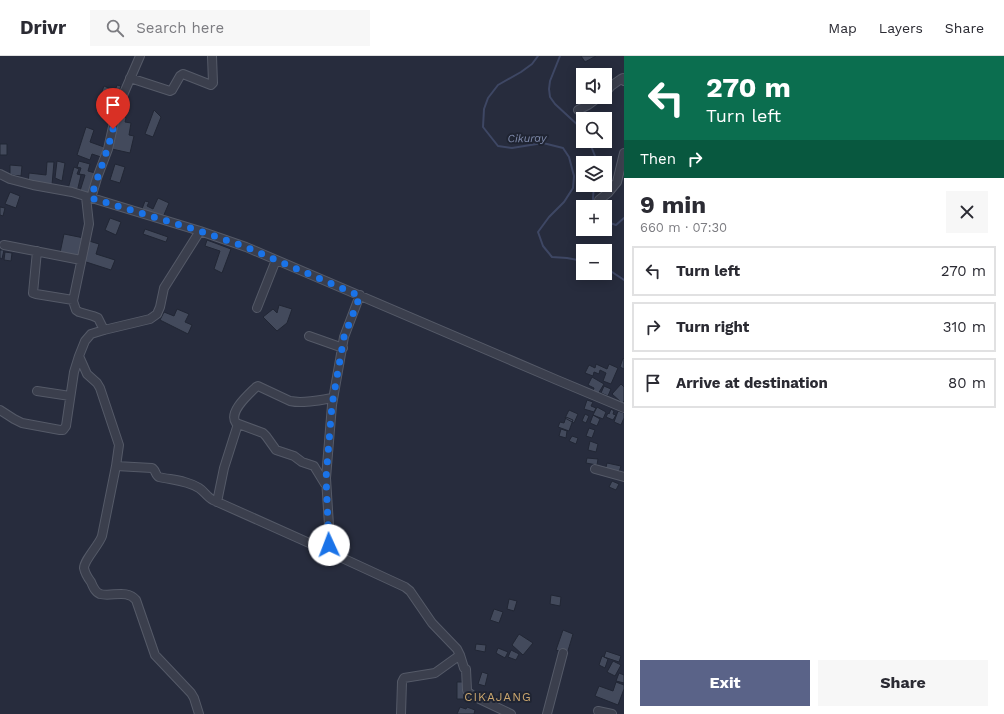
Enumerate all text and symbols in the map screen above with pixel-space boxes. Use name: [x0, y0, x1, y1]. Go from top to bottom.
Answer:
search box: [90, 10, 370, 46]
text: Drivr: [20, 16, 66, 39]
icon: search: [104, 17, 126, 39]
text: Search here: [136, 19, 224, 37]
text: Map: [828, 20, 857, 36]
text: Layers: [879, 20, 923, 36]
text: Share: [945, 20, 984, 36]
map controls: [576, 68, 612, 280]
button: sound: [576, 68, 612, 104]
text: 270 m: [706, 71, 791, 104]
icon: left: [640, 72, 692, 124]
pin: [96, 88, 130, 129]
icon: arrive: [102, 94, 124, 116]
text: Turn left: [706, 105, 781, 126]
button: search: [576, 112, 612, 148]
water label: Cikuray: [507, 132, 548, 145]
icon: right: [684, 148, 706, 170]
text: Then: [640, 150, 676, 168]
button: layers: [576, 156, 612, 192]
text: 9 min: [640, 191, 706, 219]
button: close: [946, 191, 988, 233]
button: +: [576, 200, 612, 236]
text: 660 m · 07:30: [640, 220, 727, 235]
button: −: [576, 244, 612, 280]
icon: left: [642, 260, 664, 282]
text: Turn left: [676, 262, 740, 280]
text: 270 m: [941, 262, 986, 280]
icon: right: [642, 316, 664, 338]
text: Turn right: [676, 318, 749, 336]
text: 310 m: [943, 318, 986, 336]
icon: arrive: [642, 372, 664, 394]
text: Arrive at destination: [676, 374, 828, 392]
text: 80 m: [948, 374, 986, 392]
position arrow: [308, 524, 350, 566]
button: Exit: [640, 660, 810, 706]
button: Share: [818, 660, 988, 706]
district label: CIKAJANG: [464, 690, 532, 704]

